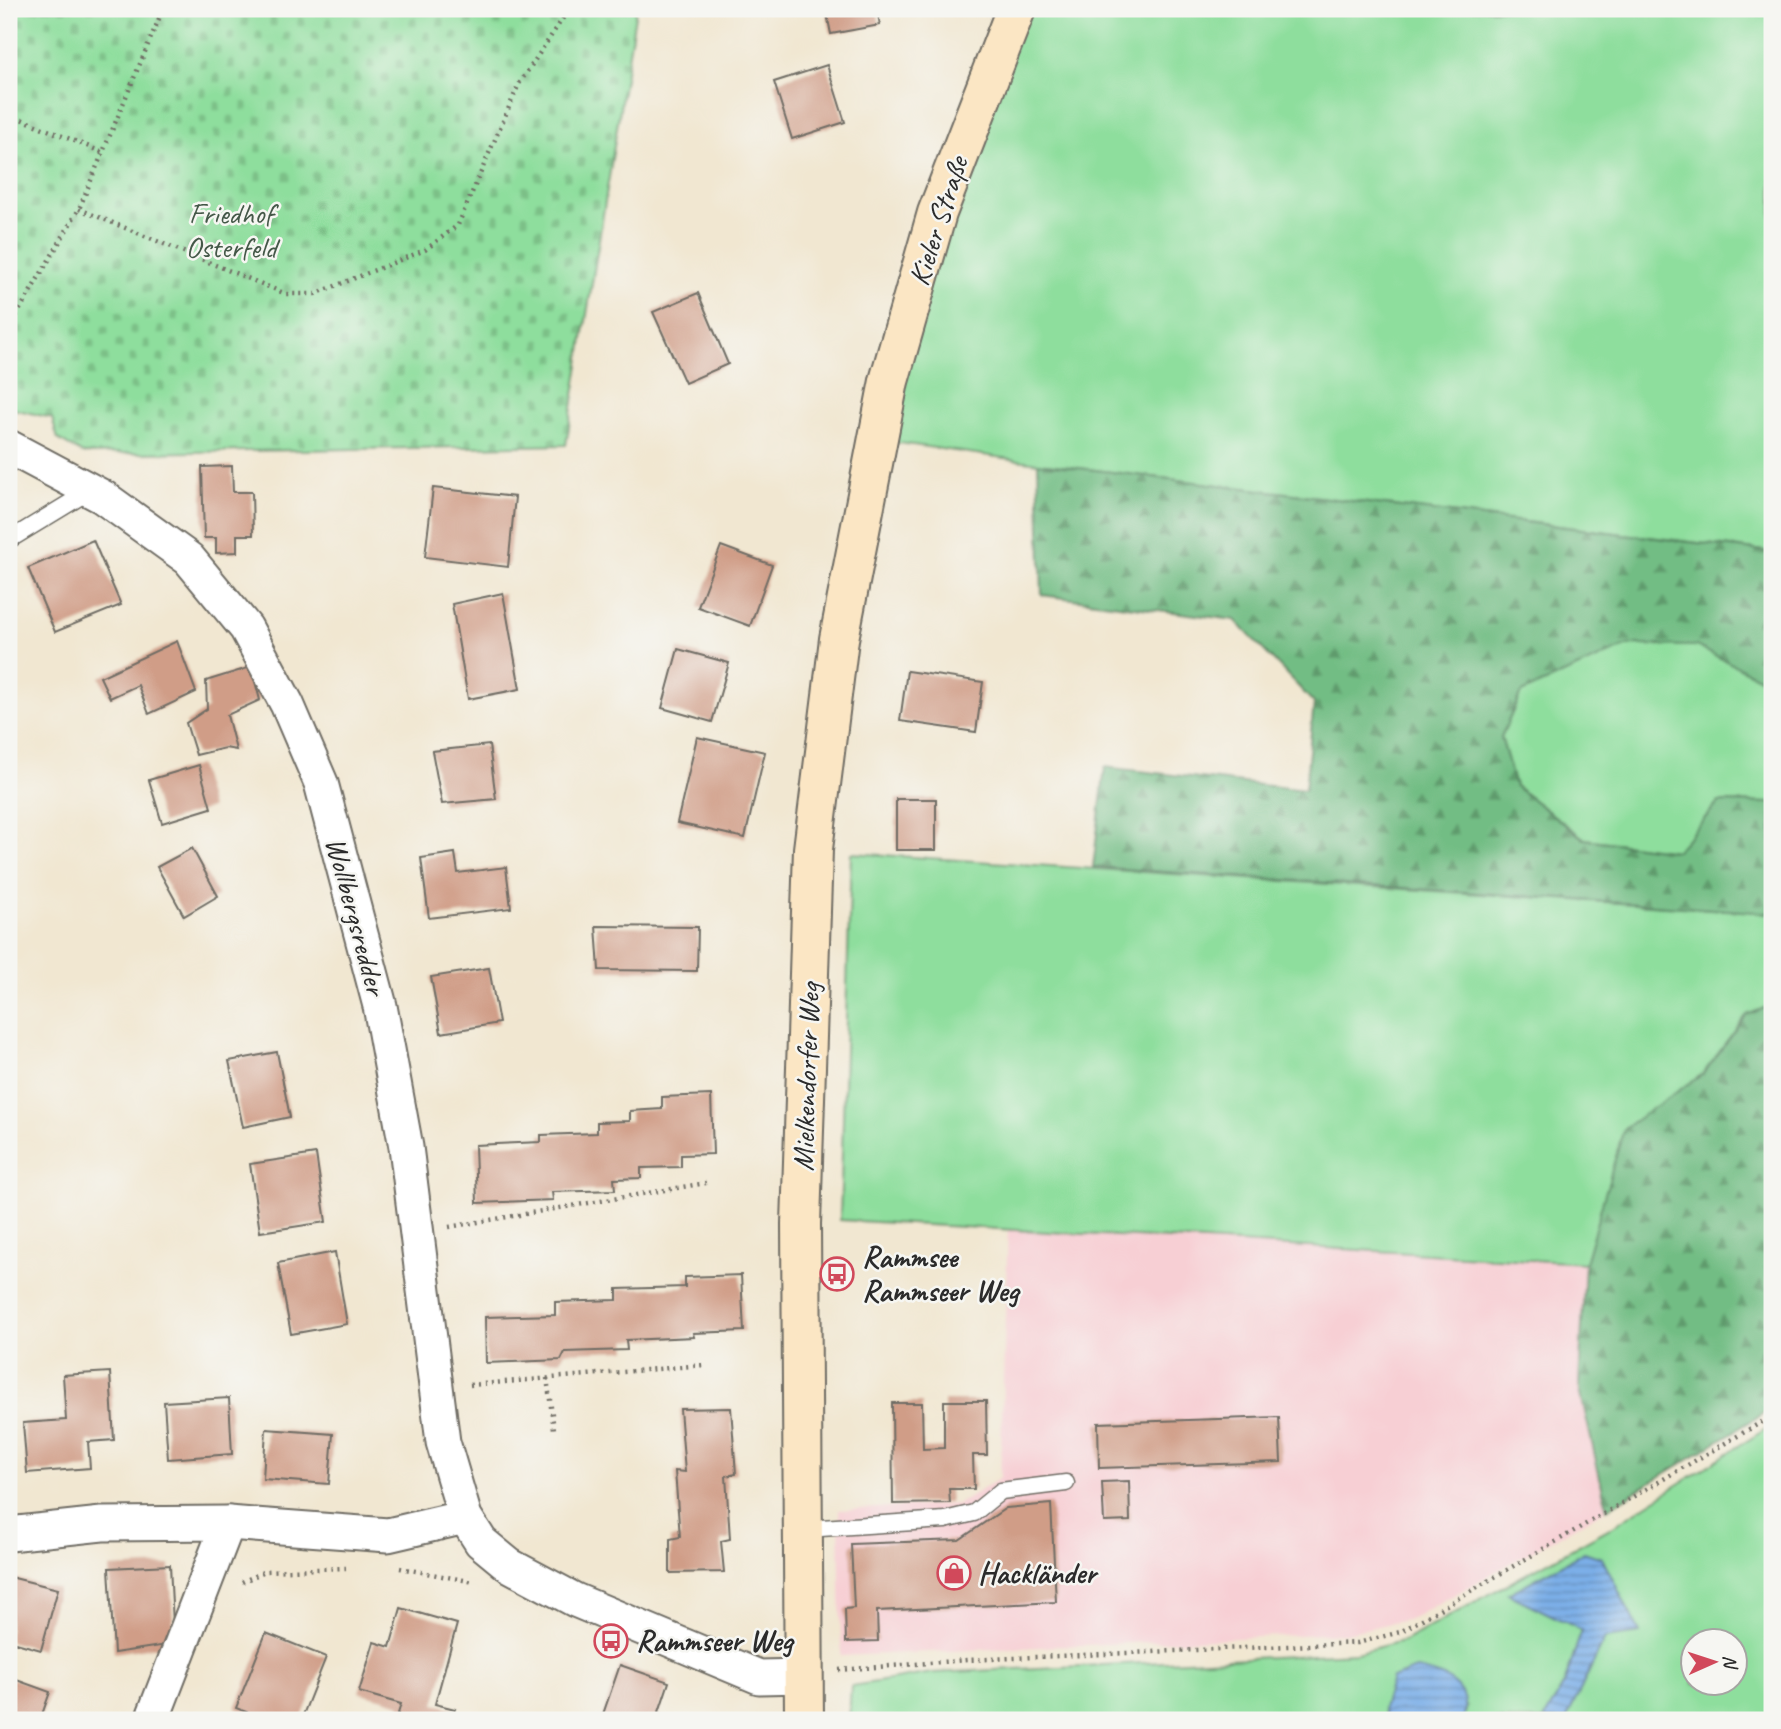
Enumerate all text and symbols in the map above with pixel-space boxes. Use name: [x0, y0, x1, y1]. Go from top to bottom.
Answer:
street label: Kieler Straße: [899, 150, 977, 290]
park label: Friedhof Osterfeld: [185, 194, 281, 266]
street label: Wollbergsredder: [317, 833, 396, 1002]
street label: Mielkendorfer Weg: [784, 980, 828, 1172]
place label: Rammsee Rammseer Weg: [862, 1238, 1021, 1310]
bus stop icon: Rammsee Rammseer Weg: [818, 1255, 856, 1293]
shop icon: Hackländer: [935, 1554, 973, 1592]
place label: Hackländer: [978, 1554, 1099, 1592]
bus stop icon: Rammseer Weg: [592, 1622, 630, 1660]
place label: Rammseer Weg: [636, 1622, 795, 1660]
north arrow: [1680, 1628, 1750, 1698]
text: N: [1718, 1655, 1742, 1671]

